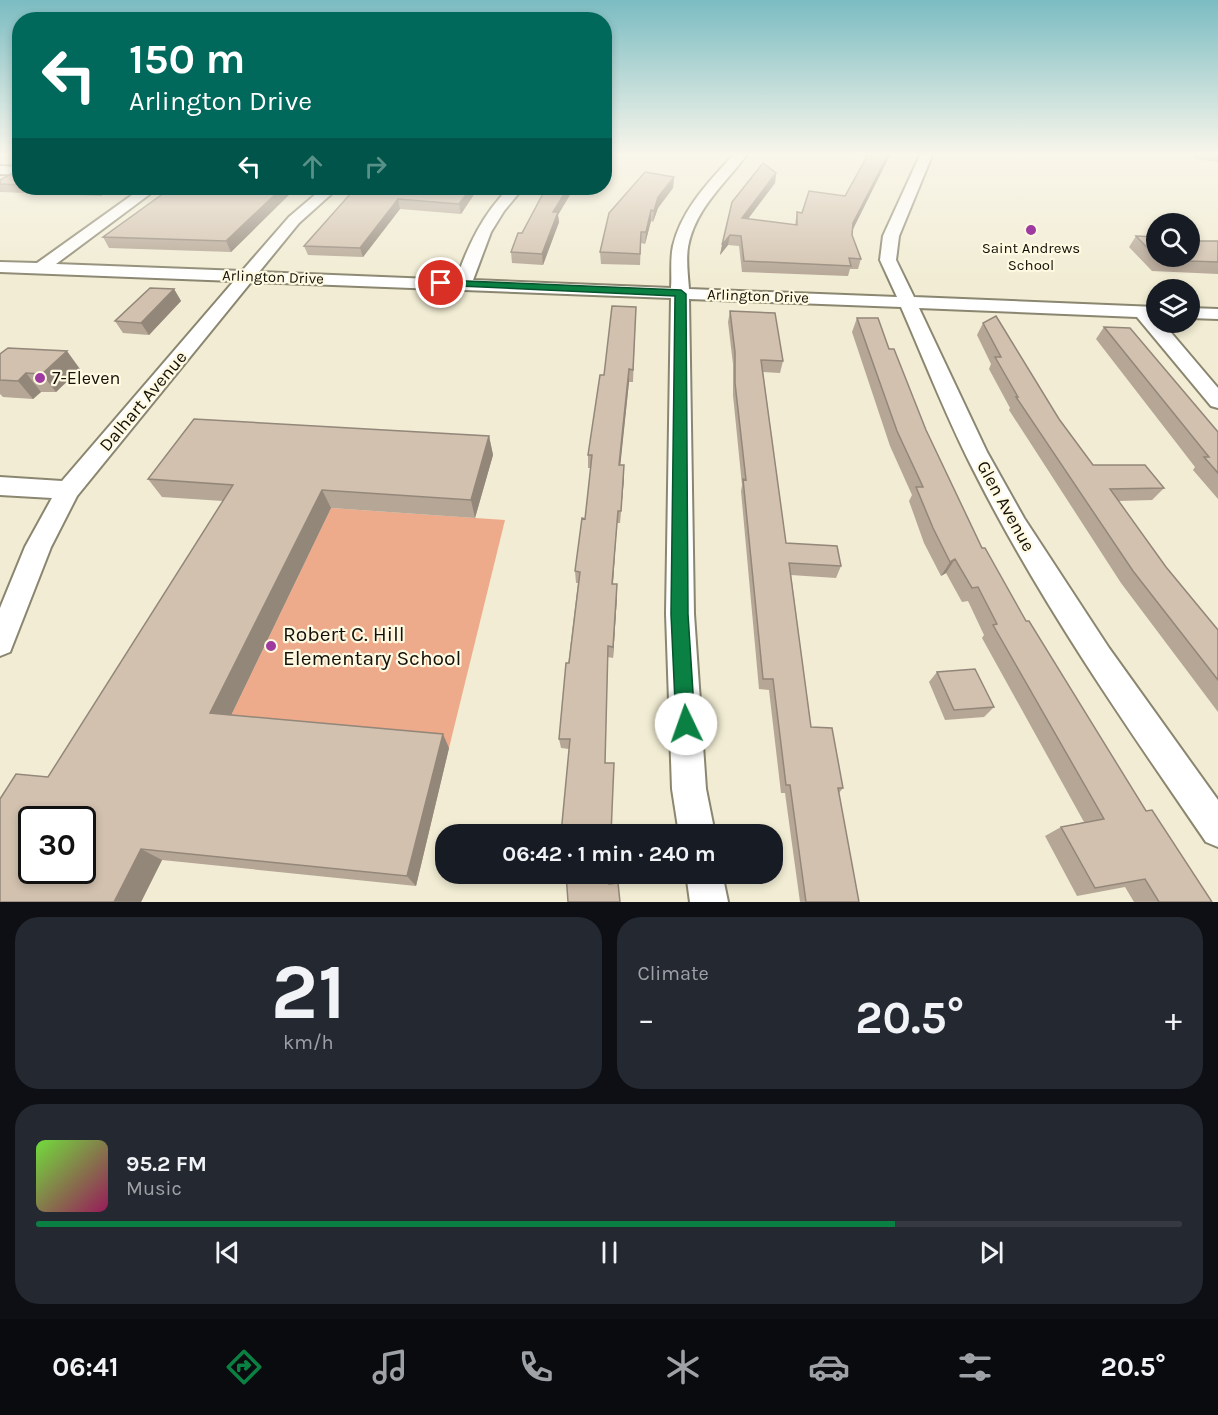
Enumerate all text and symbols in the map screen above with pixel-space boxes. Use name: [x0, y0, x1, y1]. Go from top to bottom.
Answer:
text: 150 m: [129, 34, 245, 84]
icon: left: [30, 36, 108, 114]
text: Arlington Drive: [129, 85, 312, 117]
icon: left: [233, 150, 266, 183]
icon: ahead: [296, 150, 329, 183]
icon: right: [359, 150, 392, 183]
map controls: [1146, 213, 1200, 333]
button: search: [1146, 213, 1200, 267]
marker: Saint Andrews School: [1024, 223, 1038, 237]
place label: Saint Andrews School: [982, 239, 1080, 274]
pin: [415, 257, 466, 308]
street label: Arlington Drive: [222, 266, 324, 288]
icon: arrive: [424, 266, 457, 299]
button: layers: [1146, 279, 1200, 333]
street label: Arlington Drive: [707, 285, 809, 307]
street label: Dalhart Avenue: [95, 346, 191, 456]
place label: 7-Eleven: [52, 367, 120, 389]
marker: 7-Eleven: [33, 371, 47, 385]
street label: Glen Avenue: [972, 457, 1040, 555]
place label: Robert C. Hill Elementary School: [283, 622, 461, 670]
marker: Robert C. Hill Elementary School: [264, 639, 278, 653]
position arrow: [654, 692, 718, 756]
speed limit sign: 30: [18, 806, 96, 884]
text: 06:42 · 1 min · 240 m: [502, 841, 716, 867]
text: 21: [271, 946, 346, 1038]
text: Climate: [638, 962, 709, 985]
text: 20.5°: [855, 992, 964, 1044]
text: −: [638, 1000, 655, 1038]
text: +: [1165, 1000, 1182, 1038]
text: km/h: [283, 1031, 334, 1054]
text: 95.2 FM: [126, 1151, 207, 1177]
text: Music: [126, 1177, 182, 1200]
icon: previous: [211, 1236, 244, 1269]
icon: pause: [593, 1236, 626, 1269]
icon: next: [975, 1236, 1008, 1269]
icon: directions: [223, 1346, 265, 1388]
icon: music: [369, 1346, 411, 1388]
icon: phone: [515, 1346, 557, 1388]
icon: climate: [662, 1346, 704, 1388]
icon: car: [808, 1346, 850, 1388]
icon: filters: [954, 1346, 996, 1388]
text: 06:41: [52, 1351, 119, 1383]
text: 20.5°: [1100, 1351, 1166, 1383]

